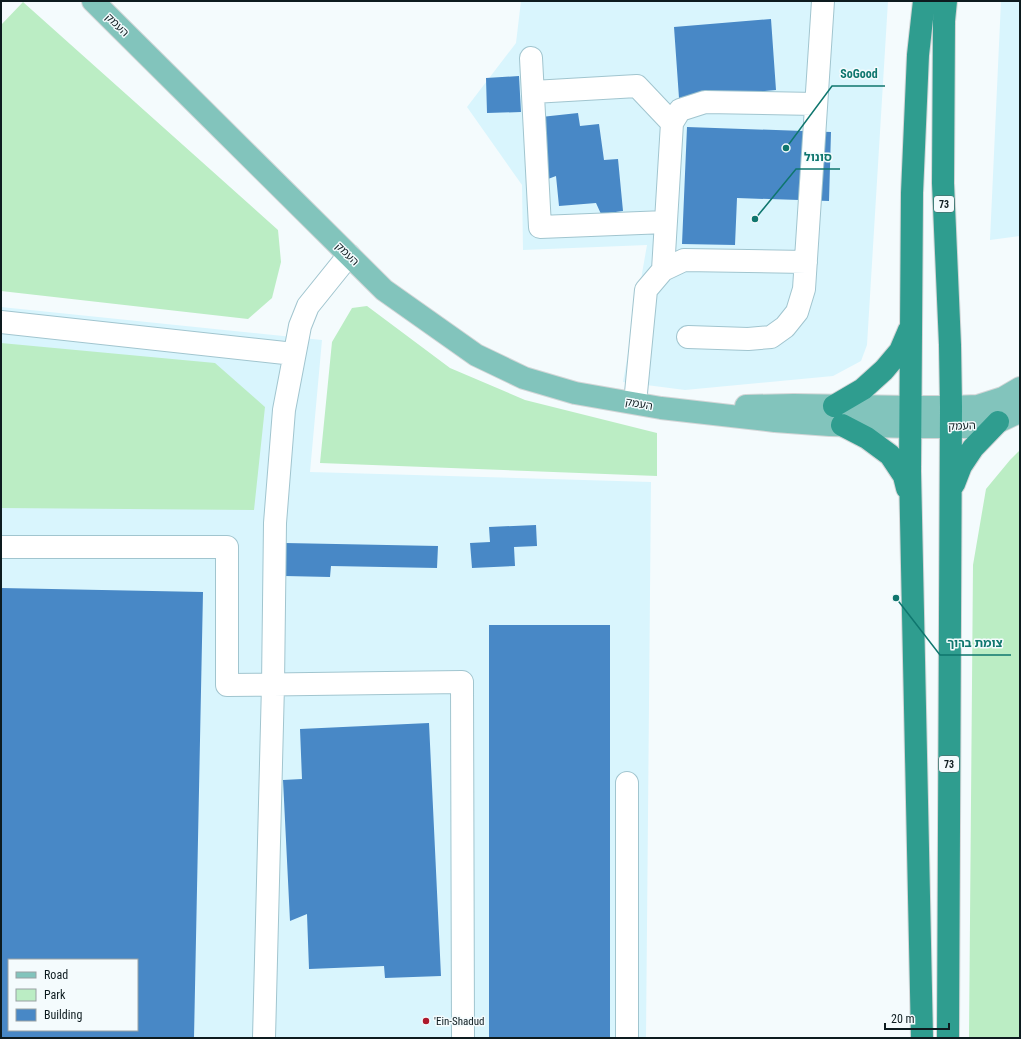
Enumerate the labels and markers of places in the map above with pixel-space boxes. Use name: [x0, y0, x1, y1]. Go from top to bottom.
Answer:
callout: SoGood: [832, 62, 885, 86]
callout: סונול: [796, 145, 840, 169]
callout: צומת ברוך: [940, 631, 1011, 655]
place label: 'Ein-Shadud: [434, 1015, 485, 1028]
marker: 'Ein-Shadud: [421, 1016, 431, 1026]

